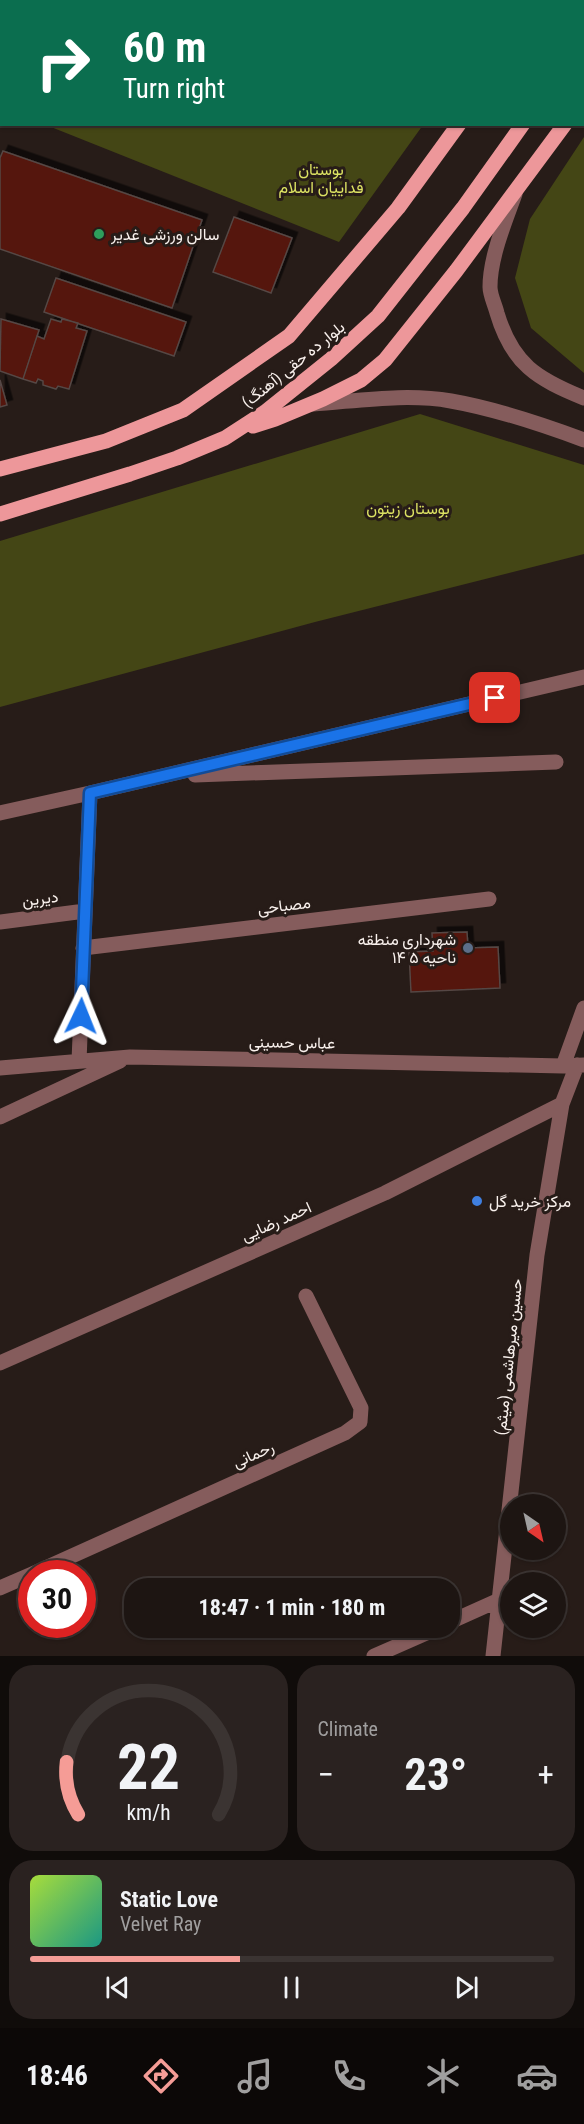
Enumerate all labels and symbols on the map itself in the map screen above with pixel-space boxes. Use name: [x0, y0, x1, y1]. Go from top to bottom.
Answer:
park label: بوستان فداییان اسلام: [278, 160, 364, 198]
place label: سالن ورزشی غدیر: [110, 225, 219, 245]
marker: سالن ورزشی غدیر: [92, 227, 106, 241]
street label: بلوار ده حقی (آهنگ): [238, 317, 349, 412]
park label: بوستان زیتون: [366, 499, 450, 519]
pin: [469, 672, 520, 723]
street label: دیرین: [21, 887, 59, 911]
street label: مصباحی: [257, 893, 312, 919]
place label: شهرداری منطقه ۱۴ ناحیه ۵: [358, 930, 456, 967]
marker: شهرداری منطقه ۱۴ ناحیه ۵: [461, 941, 475, 955]
position arrow: [49, 984, 113, 1048]
street label: عباس حسینی: [249, 1032, 335, 1054]
place label: مرکز خرید گل: [489, 1192, 571, 1212]
marker: مرکز خرید گل: [470, 1194, 484, 1208]
street label: احمد رضایی: [238, 1197, 315, 1246]
street label: حسین میرهاشمی (میثم): [491, 1278, 527, 1436]
street label: رحمانی: [230, 1437, 277, 1473]
north arrow: [500, 1494, 566, 1560]
speed limit sign: 30: [18, 1560, 96, 1638]

